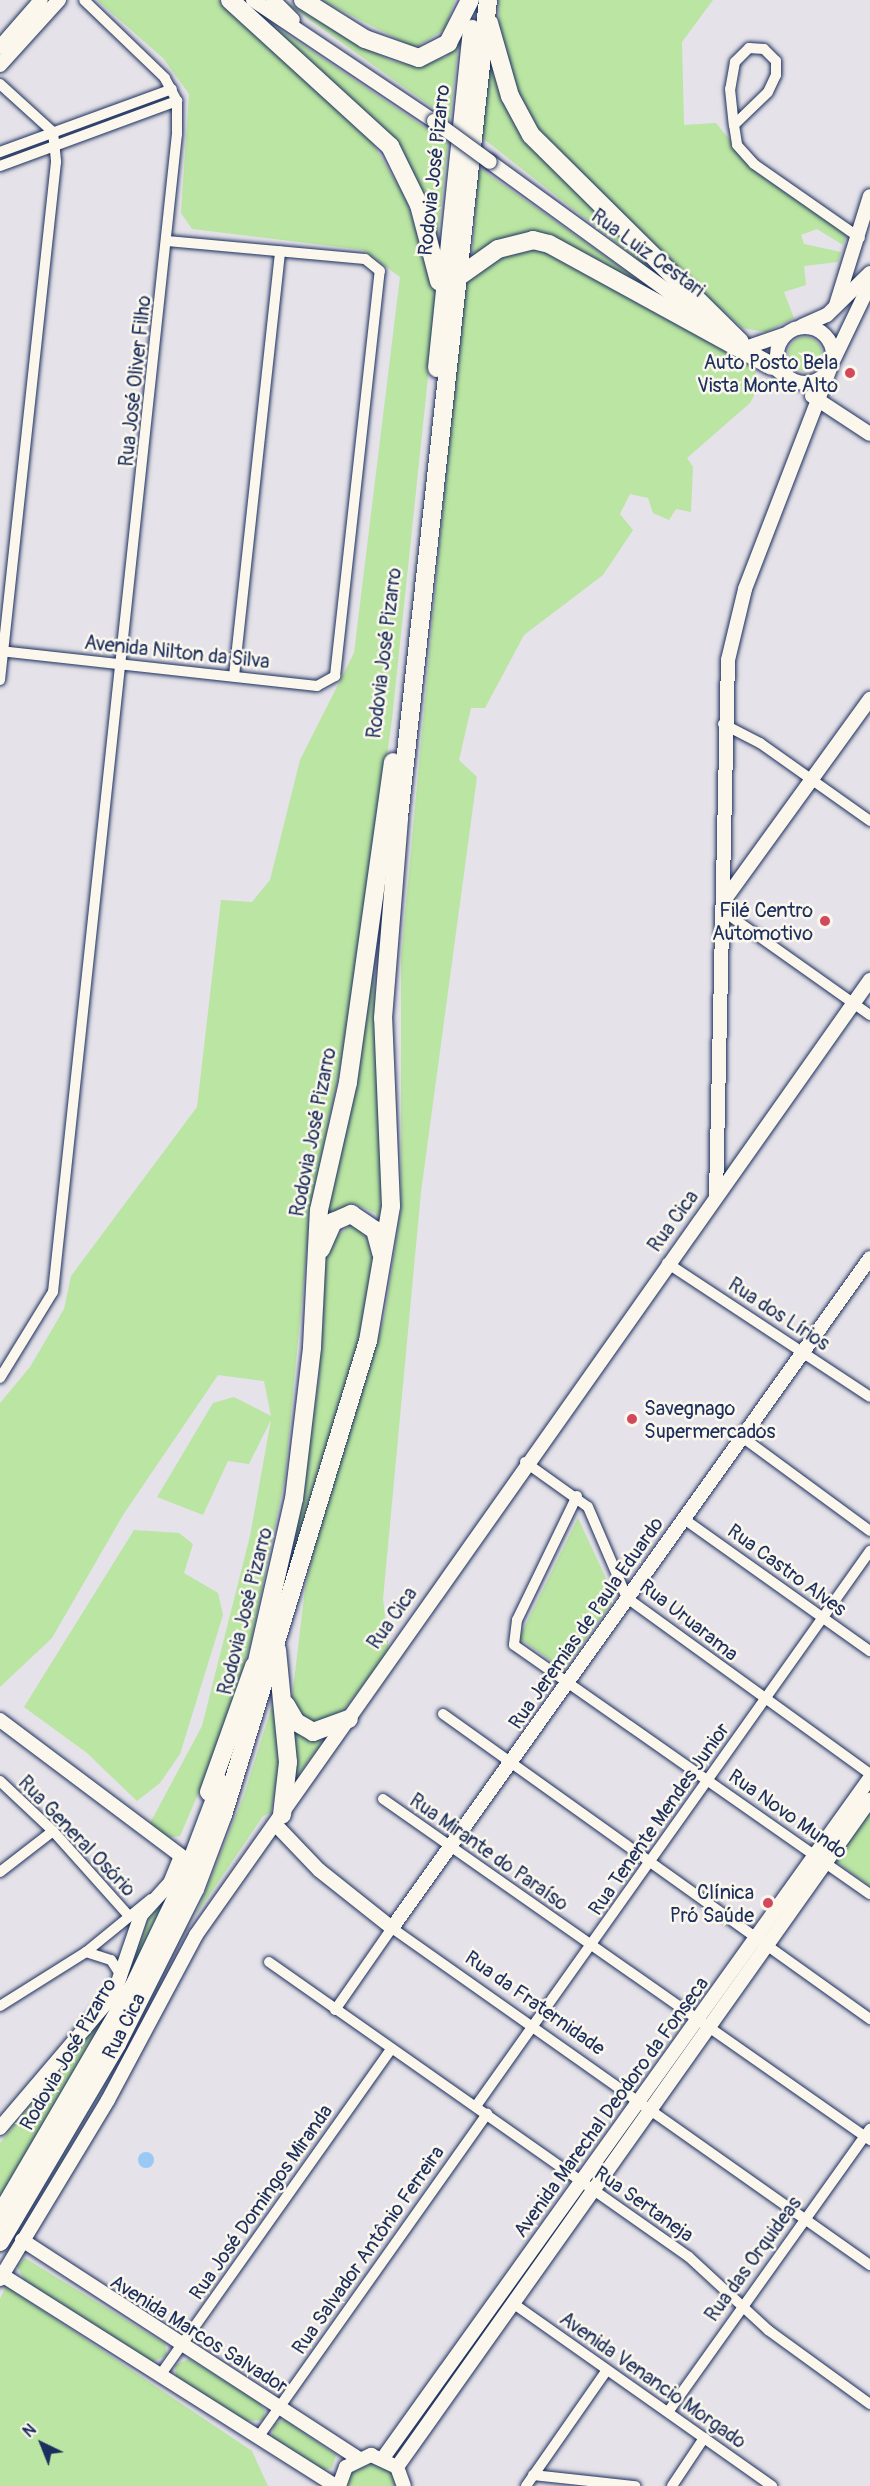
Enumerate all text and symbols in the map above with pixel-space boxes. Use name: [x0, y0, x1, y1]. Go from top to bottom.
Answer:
street label: Rodovia José Pizarro: [413, 83, 455, 257]
street label: Rua Luiz Cestari: [587, 204, 709, 302]
street label: Rua José Oliver Filho: [114, 294, 156, 468]
place label: Auto Posto Bela Vista Monte Alto: [697, 350, 838, 397]
marker: Auto Posto Bela Vista Monte Alto: [843, 366, 857, 380]
street label: Rodovia José Pizarro: [362, 566, 406, 740]
street label: Avenida Nilton da Silva: [83, 630, 271, 674]
place label: Filé Centro Automotivo: [712, 898, 813, 945]
marker: Filé Centro Automotivo: [818, 914, 832, 928]
street label: Rodovia José Pizarro: [285, 1045, 341, 1219]
street label: Rua Cica: [643, 1185, 703, 1257]
street label: Rua dos Lírios: [724, 1272, 834, 1356]
place label: Savegnago Supermercados: [644, 1396, 775, 1443]
marker: Savegnago Supermercados: [625, 1412, 639, 1426]
street label: Rua Jeremias de Paula Eduardo: [504, 1512, 668, 1734]
street label: Rua Castro Alves: [723, 1519, 851, 1621]
street label: Rodovia José Pizarro: [213, 1525, 277, 1697]
street label: Rua Uruarama: [635, 1574, 743, 1666]
street label: Rua Cica: [362, 1582, 422, 1654]
street label: Rua Tenente Mendes Junior: [583, 1718, 735, 1920]
street label: Rua Novo Mundo: [724, 1764, 852, 1864]
street label: Rua General Osório: [13, 1771, 141, 1901]
street label: Rua Mirante do Paraíso: [405, 1788, 573, 1916]
place label: Clínica Pró Saúde: [670, 1880, 754, 1927]
marker: Clínica Pró Saúde: [759, 1894, 777, 1912]
street label: Rua da Fraternidade: [460, 1946, 610, 2060]
street label: Avenida Marechal Deodoro da Fonseca: [508, 1972, 714, 2242]
street label: Rodovia José Pizarro: [15, 1974, 121, 2134]
street label: Rua Cica: [97, 1989, 151, 2063]
street label: Rua José Domingos Miranda: [184, 2100, 338, 2304]
street label: Rua Salvador Antônio Ferreira: [287, 2141, 449, 2359]
street label: Rua Sertaneja: [590, 2161, 698, 2247]
street label: Rua das Orquideas: [700, 2192, 806, 2326]
street label: Avenida Marcos Salvador: [106, 2270, 292, 2398]
street label: Avenida Venancio Morgado: [555, 2307, 751, 2453]
north arrow: [12, 2414, 72, 2474]
text: N: [19, 2420, 40, 2442]

